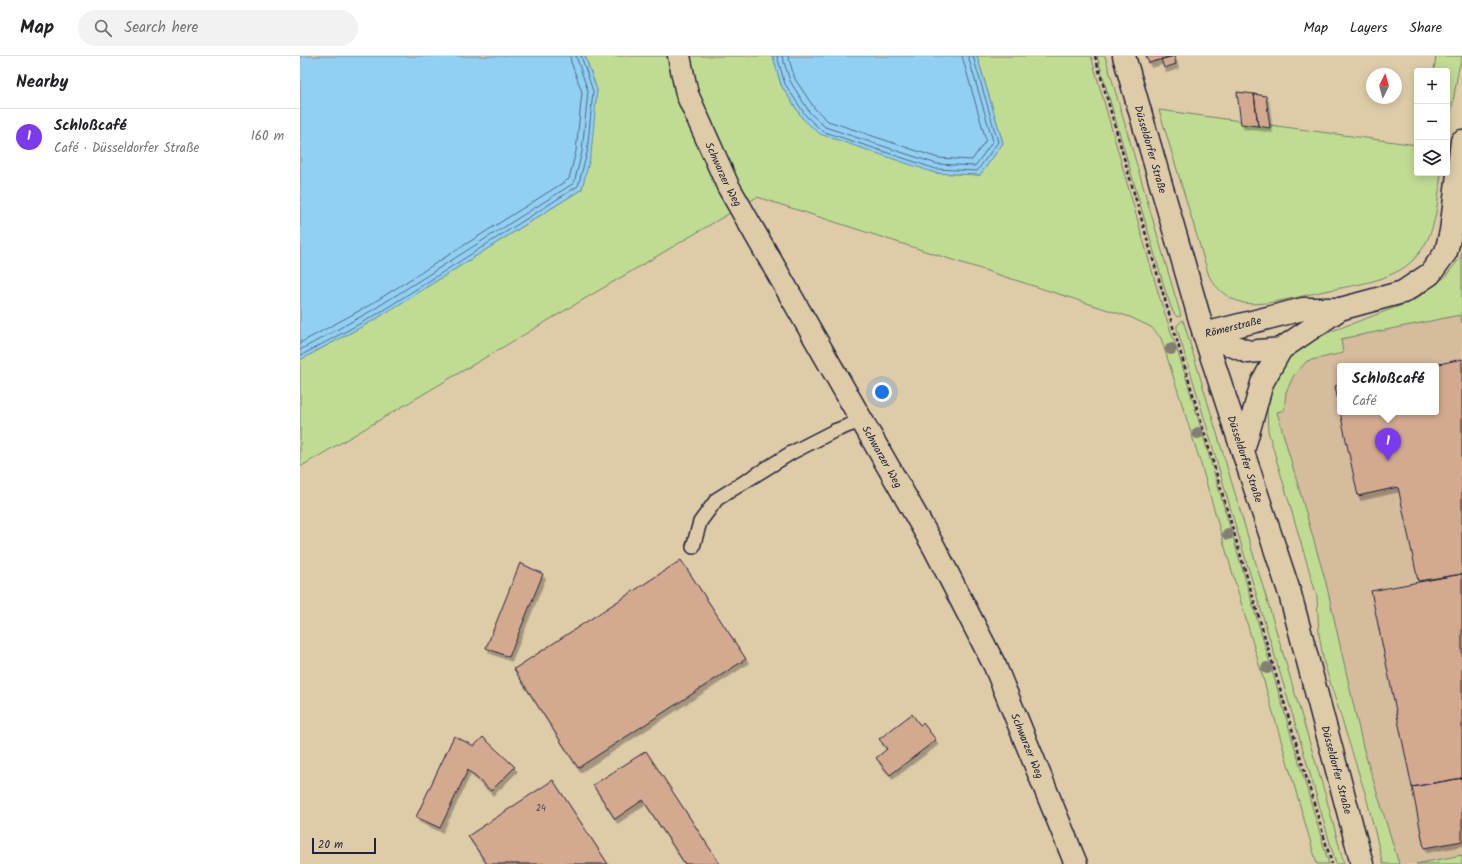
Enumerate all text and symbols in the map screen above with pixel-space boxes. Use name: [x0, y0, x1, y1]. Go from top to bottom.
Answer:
search box: [78, 10, 358, 46]
text: Map: [20, 13, 54, 43]
text: Search here: [124, 16, 198, 40]
icon: search: [92, 17, 114, 39]
text: Map: [1304, 17, 1328, 39]
text: Layers: [1350, 17, 1388, 39]
text: Share: [1410, 17, 1442, 39]
north arrow: [1366, 68, 1402, 104]
map controls: [1414, 68, 1450, 176]
button: +: [1414, 68, 1450, 104]
text: Nearby: [16, 69, 68, 96]
street label: Düsseldorfer Straße: [1129, 103, 1171, 196]
button: −: [1414, 104, 1450, 140]
text: Schloßcafé: [54, 114, 126, 138]
text: 1: [27, 126, 31, 147]
text: 160 m: [251, 126, 284, 147]
text: Café · Düsseldorfer Straße: [54, 138, 199, 159]
street label: Schwarzer Weg: [700, 140, 746, 210]
button: layers: [1414, 140, 1450, 176]
street label: Römerstraße: [1203, 312, 1264, 343]
popup: [1337, 363, 1439, 415]
text: Schloßcafé: [1352, 367, 1424, 391]
your location: [872, 382, 892, 402]
text: Café: [1352, 391, 1376, 412]
street label: Düsseldorfer Straße: [1222, 413, 1267, 505]
street label: Schwarzer Weg: [856, 422, 907, 492]
pin: 1: [1375, 428, 1401, 461]
street label: Schwarzer Weg: [1005, 710, 1048, 782]
street label: Düsseldorfer Straße: [1315, 724, 1356, 816]
house number: 24: [536, 801, 546, 816]
scale bar: [312, 836, 376, 855]
text: 20 m: [318, 836, 343, 854]

